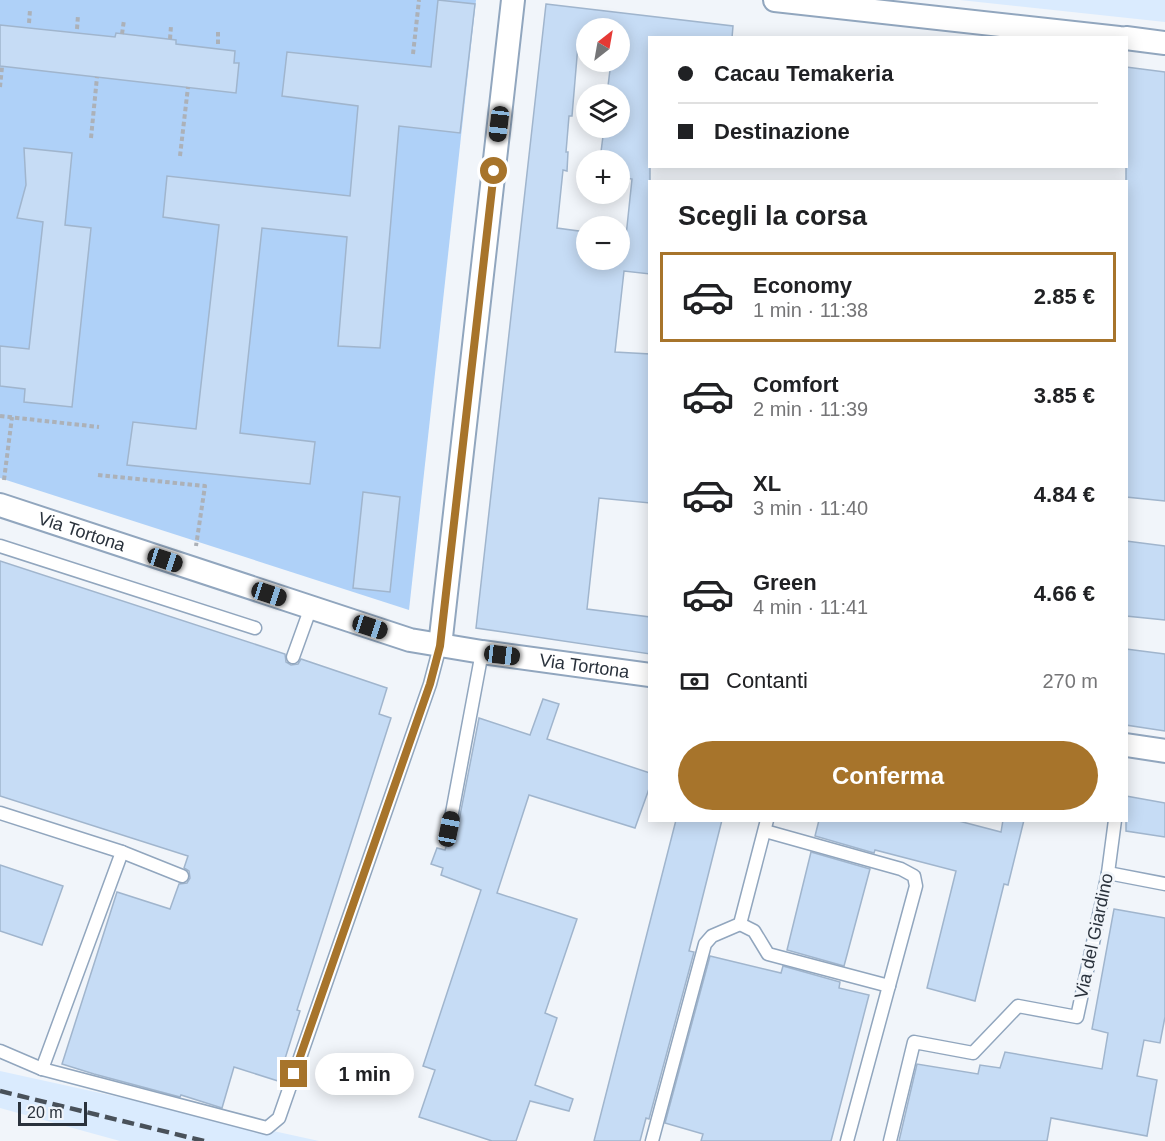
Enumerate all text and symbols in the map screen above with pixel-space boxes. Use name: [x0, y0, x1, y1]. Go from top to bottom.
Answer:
north arrow: [576, 18, 630, 72]
map controls: [576, 18, 630, 270]
text: Cacau Temakeria: [714, 61, 893, 86]
button: layers: [576, 84, 630, 138]
car: [488, 105, 510, 143]
text: Destinazione: [714, 119, 850, 144]
button: +: [576, 150, 630, 204]
route start: [480, 157, 507, 184]
text: Scegli la corsa: [678, 201, 867, 231]
button: −: [576, 216, 630, 270]
icon: car: [681, 270, 735, 324]
text: Economy: [753, 273, 852, 298]
text: 2.85 €: [1034, 284, 1095, 309]
text: 1 min · 11:38: [753, 299, 868, 321]
icon: car: [681, 369, 735, 423]
text: Comfort: [753, 372, 839, 397]
text: 3.85 €: [1034, 383, 1095, 408]
text: 2 min · 11:39: [753, 398, 868, 420]
icon: car: [681, 468, 735, 522]
text: XL: [753, 471, 781, 496]
text: 4.84 €: [1034, 482, 1095, 507]
text: 3 min · 11:40: [753, 497, 868, 519]
street label: Via Tortona: [36, 508, 129, 556]
car: [145, 546, 185, 574]
icon: car: [681, 567, 735, 621]
text: Green: [753, 570, 817, 595]
car: [249, 580, 289, 608]
text: 4.66 €: [1034, 581, 1095, 606]
text: 4 min · 11:41: [753, 596, 868, 618]
car: [350, 613, 390, 641]
car: [483, 644, 521, 666]
street label: Via Tortona: [538, 650, 632, 682]
icon: cash: [678, 665, 711, 698]
text: Contanti: [726, 668, 808, 693]
text: 270 m: [1042, 670, 1098, 692]
button: Conferma: [678, 741, 1098, 810]
car: [437, 810, 461, 848]
street label: Via del Giardino: [1071, 871, 1117, 1001]
callout: 1 min: [315, 1053, 414, 1095]
route end: [280, 1060, 307, 1087]
text: 1 min: [338, 1063, 391, 1085]
scale bar: [18, 1099, 87, 1126]
text: 20 m: [27, 1104, 63, 1121]

